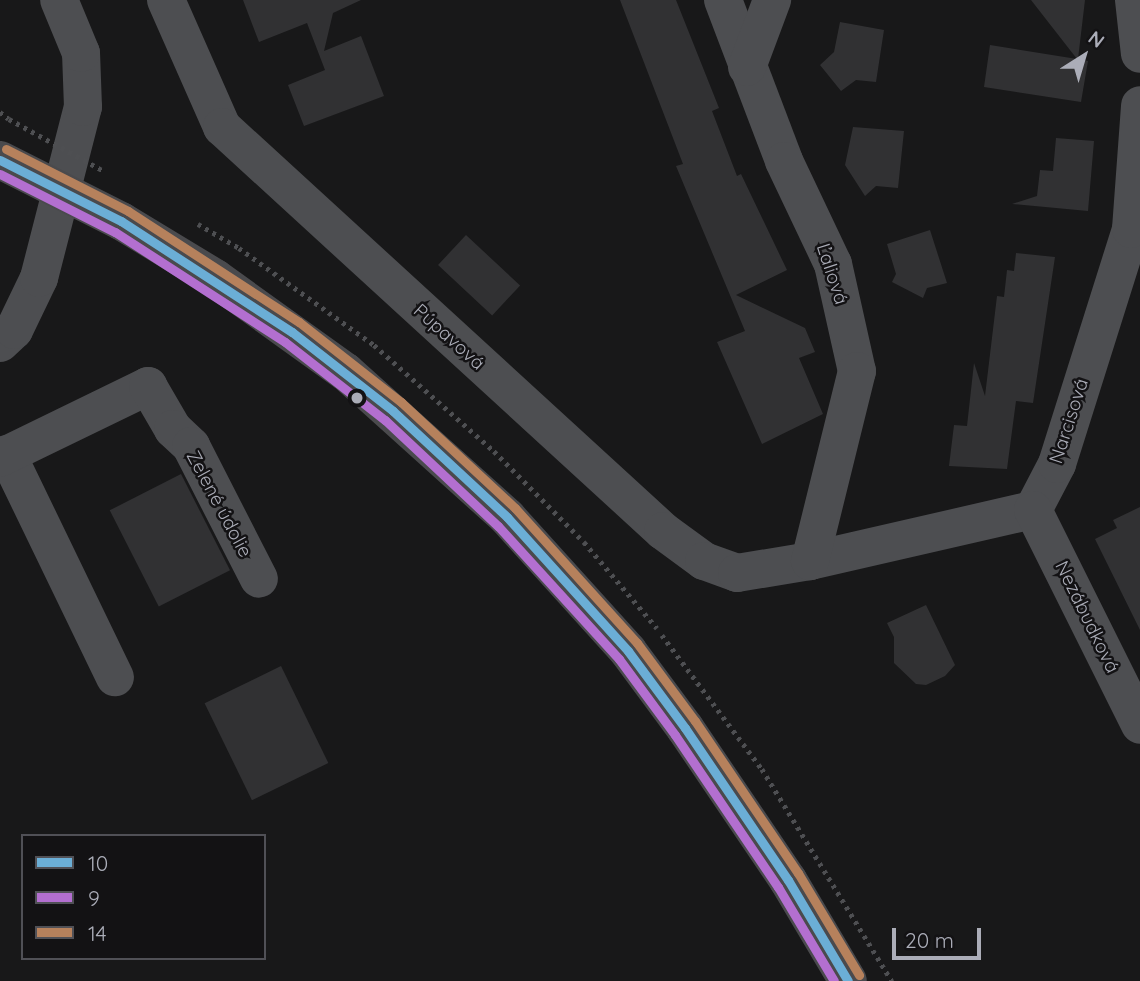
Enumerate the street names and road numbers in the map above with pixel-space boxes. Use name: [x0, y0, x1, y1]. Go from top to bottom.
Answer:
street label: Ľaliová: [811, 241, 853, 307]
street label: Púpavová: [409, 299, 489, 375]
street label: Narcisová: [1045, 376, 1093, 466]
street label: Zelené údolie: [181, 447, 257, 561]
street label: Nezábudková: [1050, 557, 1124, 677]

